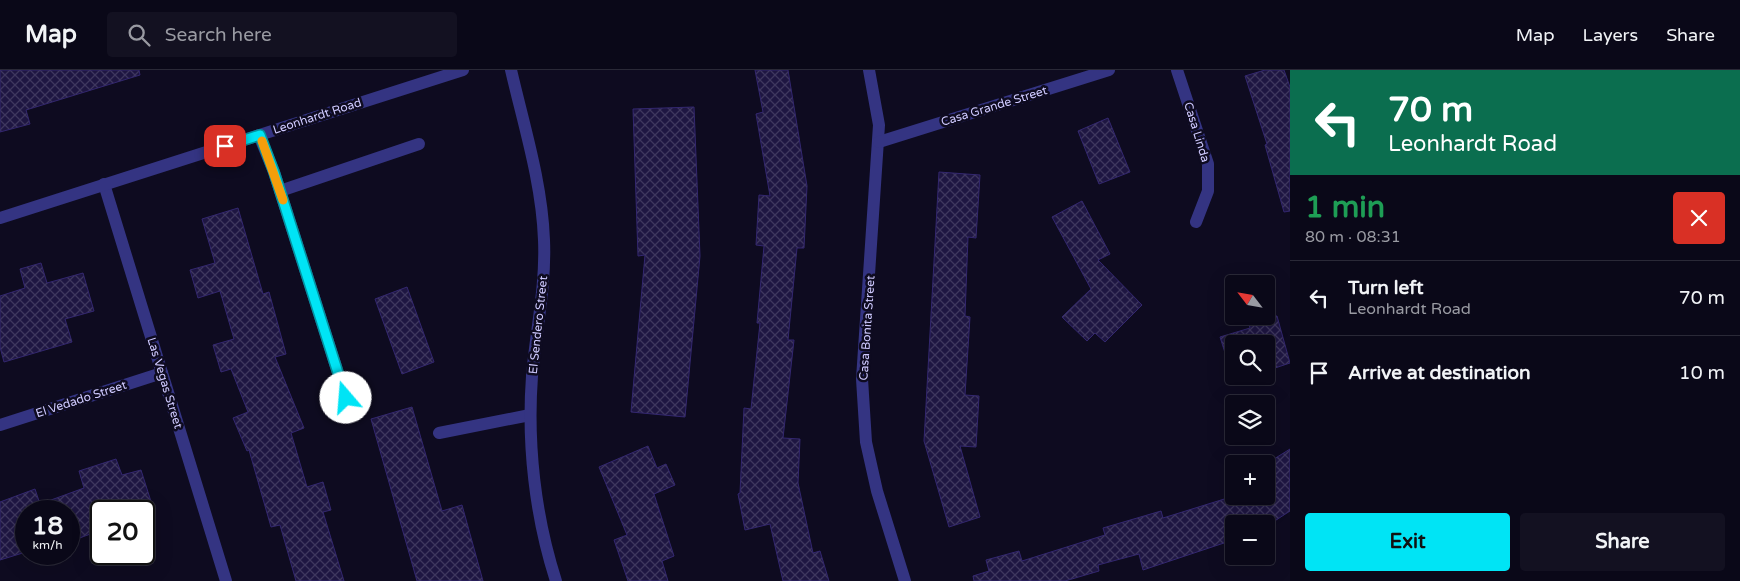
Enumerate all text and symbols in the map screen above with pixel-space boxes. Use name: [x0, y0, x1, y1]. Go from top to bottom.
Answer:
search box: [107, 12, 457, 57]
text: Map: [25, 20, 77, 49]
icon: search: [125, 21, 153, 49]
text: Search here: [165, 24, 272, 46]
text: Map: [1516, 24, 1555, 46]
text: Layers: [1583, 24, 1638, 46]
text: Share: [1666, 24, 1715, 46]
street label: Casa Grande Street: [939, 83, 1049, 129]
text: 70 m: [1388, 89, 1473, 131]
icon: left: [1305, 90, 1370, 155]
street label: Leonhardt Road: [271, 95, 363, 137]
street label: Casa Linda: [1181, 100, 1213, 164]
pin: [204, 125, 246, 167]
text: Leonhardt Road: [1388, 131, 1557, 157]
icon: arrive: [211, 132, 239, 160]
text: 1 min: [1305, 189, 1385, 226]
button: close: [1673, 192, 1725, 244]
text: 80 m · 08:31: [1305, 227, 1401, 247]
street label: El Sendero Street: [526, 275, 550, 375]
street label: Casa Bonita Street: [856, 275, 878, 381]
north arrow: [1225, 275, 1275, 325]
map controls: [1225, 275, 1275, 565]
text: Turn left: [1348, 277, 1424, 299]
icon: left: [1305, 284, 1333, 312]
text: 70 m: [1679, 287, 1725, 309]
text: Leonhardt Road: [1348, 299, 1471, 319]
button: search: [1225, 335, 1275, 385]
street label: Las Vegas Street: [144, 336, 186, 431]
icon: arrive: [1305, 359, 1333, 387]
text: Arrive at destination: [1348, 362, 1531, 384]
text: 10 m: [1679, 362, 1725, 384]
position arrow: [319, 371, 371, 423]
street label: El Vedado Street: [34, 378, 129, 420]
button: layers: [1225, 395, 1275, 445]
button: +: [1225, 455, 1275, 505]
speed limit sign: 20: [90, 500, 155, 565]
text: 18: [32, 511, 63, 541]
button: Exit: [1305, 513, 1510, 571]
button: Share: [1520, 513, 1725, 571]
button: −: [1225, 515, 1275, 565]
text: km/h: [32, 538, 63, 552]

